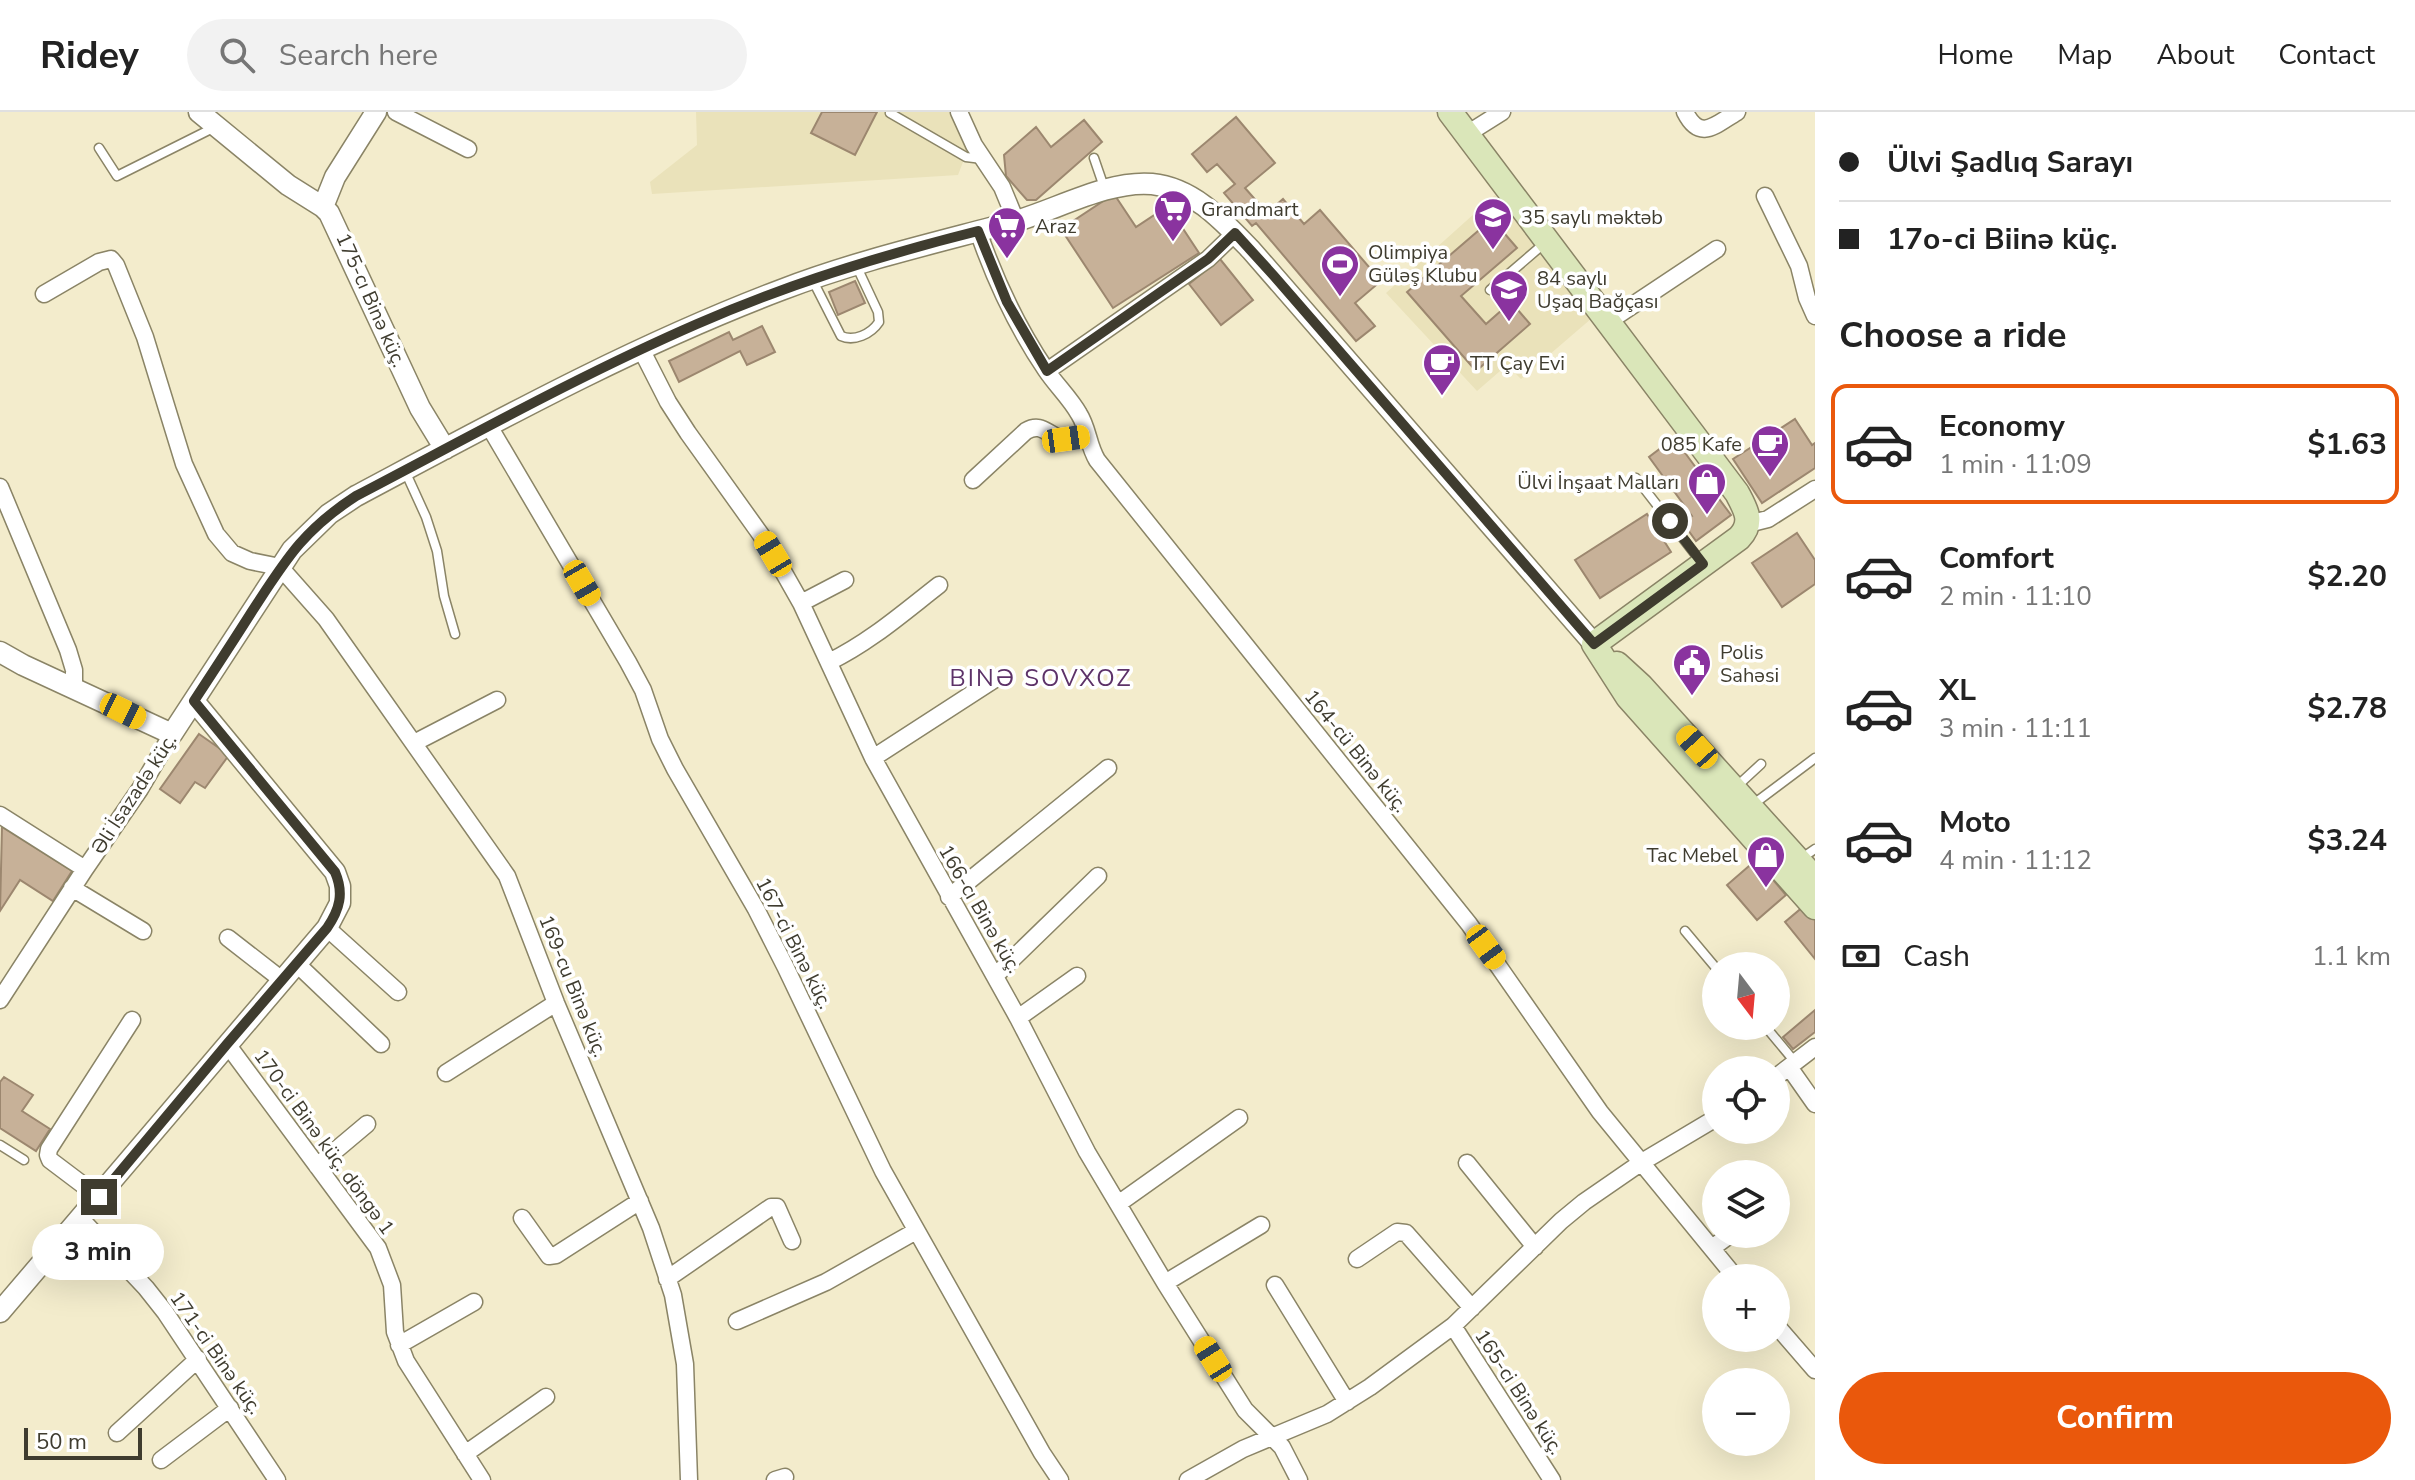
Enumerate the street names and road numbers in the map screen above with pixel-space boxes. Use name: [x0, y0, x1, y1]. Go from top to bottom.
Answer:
street label: 175-cı Binə küç.: [329, 229, 413, 371]
street label: 164-cü Binə küç.: [1298, 684, 1414, 818]
street label: Əli İsazadə küç.: [85, 728, 183, 860]
street label: 166-cı Binə küç.: [932, 840, 1028, 978]
street label: 167-ci Binə küç.: [749, 873, 839, 1013]
street label: 169-cu Binə küç.: [532, 911, 614, 1061]
street label: 170-ci Binə küç. döngə 1: [247, 1044, 401, 1240]
street label: 171-ci Binə küç.: [164, 1286, 268, 1420]
street label: 165-ci Binə küç.: [1468, 1324, 1570, 1460]

